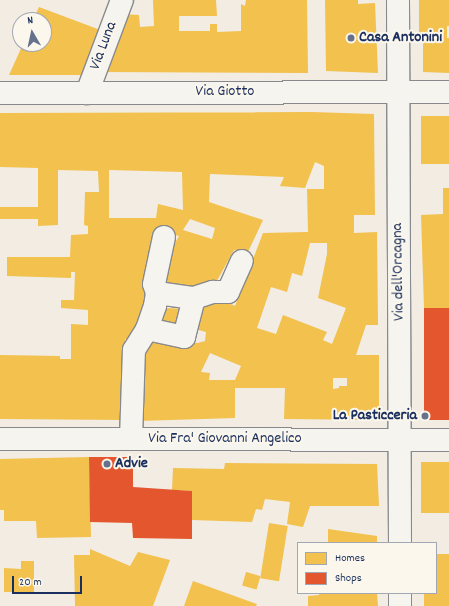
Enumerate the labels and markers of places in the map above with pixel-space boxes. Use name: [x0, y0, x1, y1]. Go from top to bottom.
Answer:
place label: Casa Antonini: [359, 28, 442, 48]
marker: Casa Antonini: [346, 33, 356, 43]
place label: La Pasticceria: [333, 406, 417, 426]
marker: La Pasticceria: [420, 411, 430, 421]
place label: Advie: [115, 454, 148, 474]
marker: Advie: [102, 459, 112, 469]

